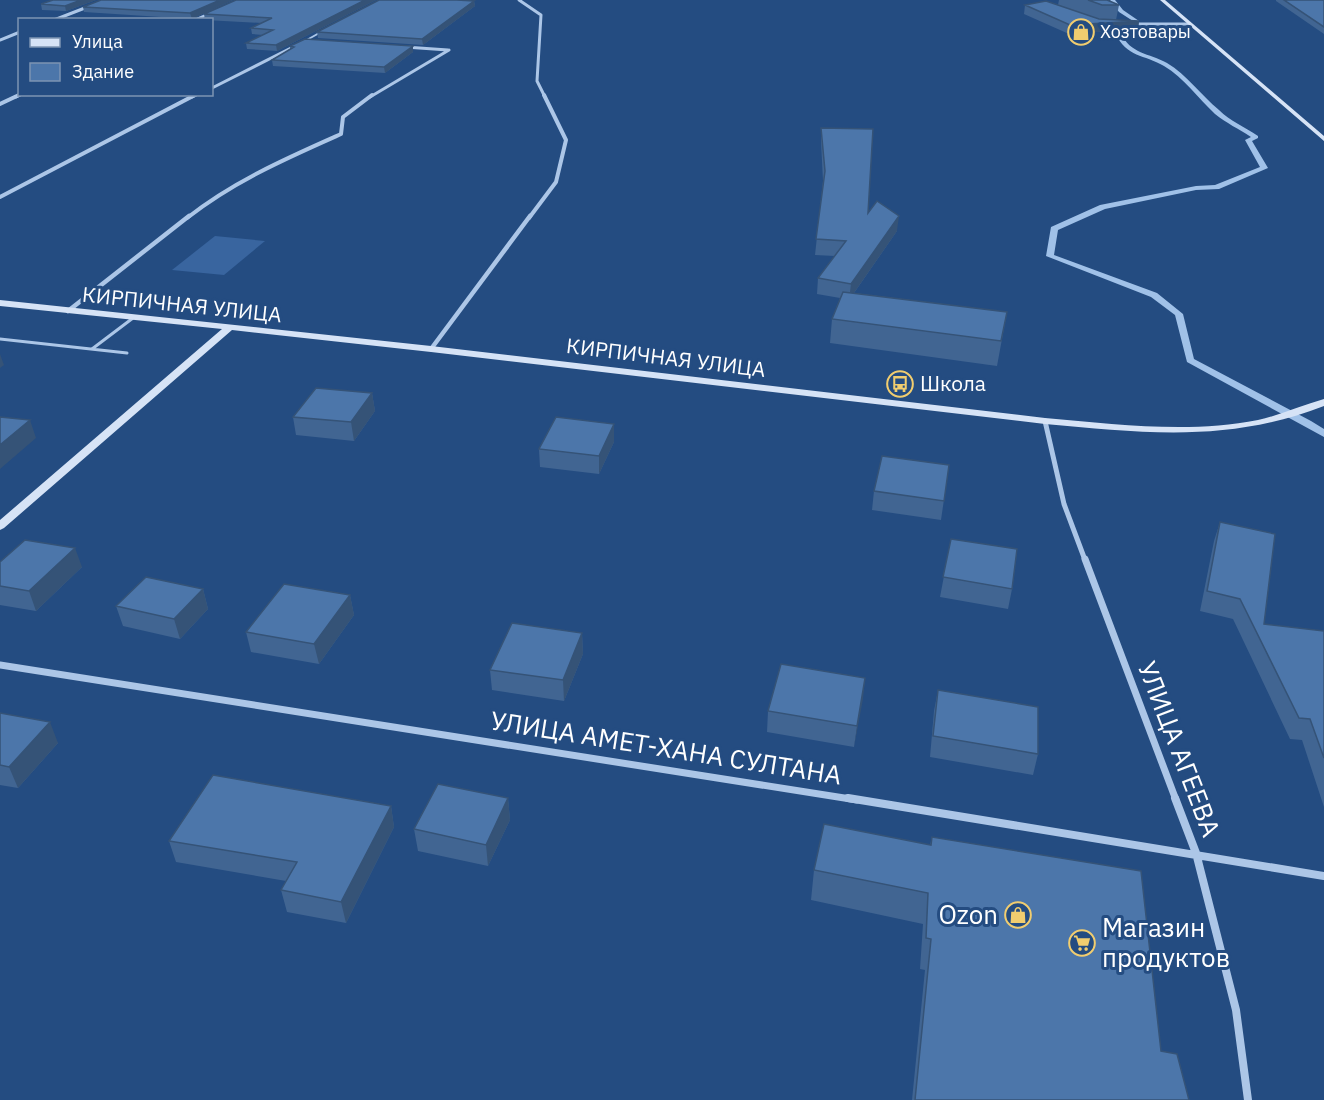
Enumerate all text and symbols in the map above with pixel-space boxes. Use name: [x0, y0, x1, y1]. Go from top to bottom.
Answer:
shop icon: Хозтовары: [1066, 17, 1096, 47]
legend: [18, 18, 213, 96]
place label: Хозтовары: [1100, 20, 1191, 43]
text: Улица: [72, 30, 123, 53]
text: Здание: [72, 60, 134, 83]
street label: КИРПИЧНАЯ УЛИЦА: [81, 280, 283, 328]
street label: КИРПИЧНАЯ УЛИЦА: [565, 331, 767, 383]
bus stop icon: Школа: [885, 369, 915, 399]
place label: Школа: [920, 369, 986, 397]
street label: УЛИЦА АГЕЕВА: [1131, 656, 1229, 842]
street label: УЛИЦА АМЕТ-ХАНА СУЛТАНА: [488, 702, 844, 792]
place label: Ozon: [938, 897, 998, 931]
shop icon: Ozon: [1003, 900, 1033, 930]
place label: Магазин продуктов: [1102, 910, 1230, 974]
supermarket icon: Магазин продуктов: [1067, 928, 1097, 958]

